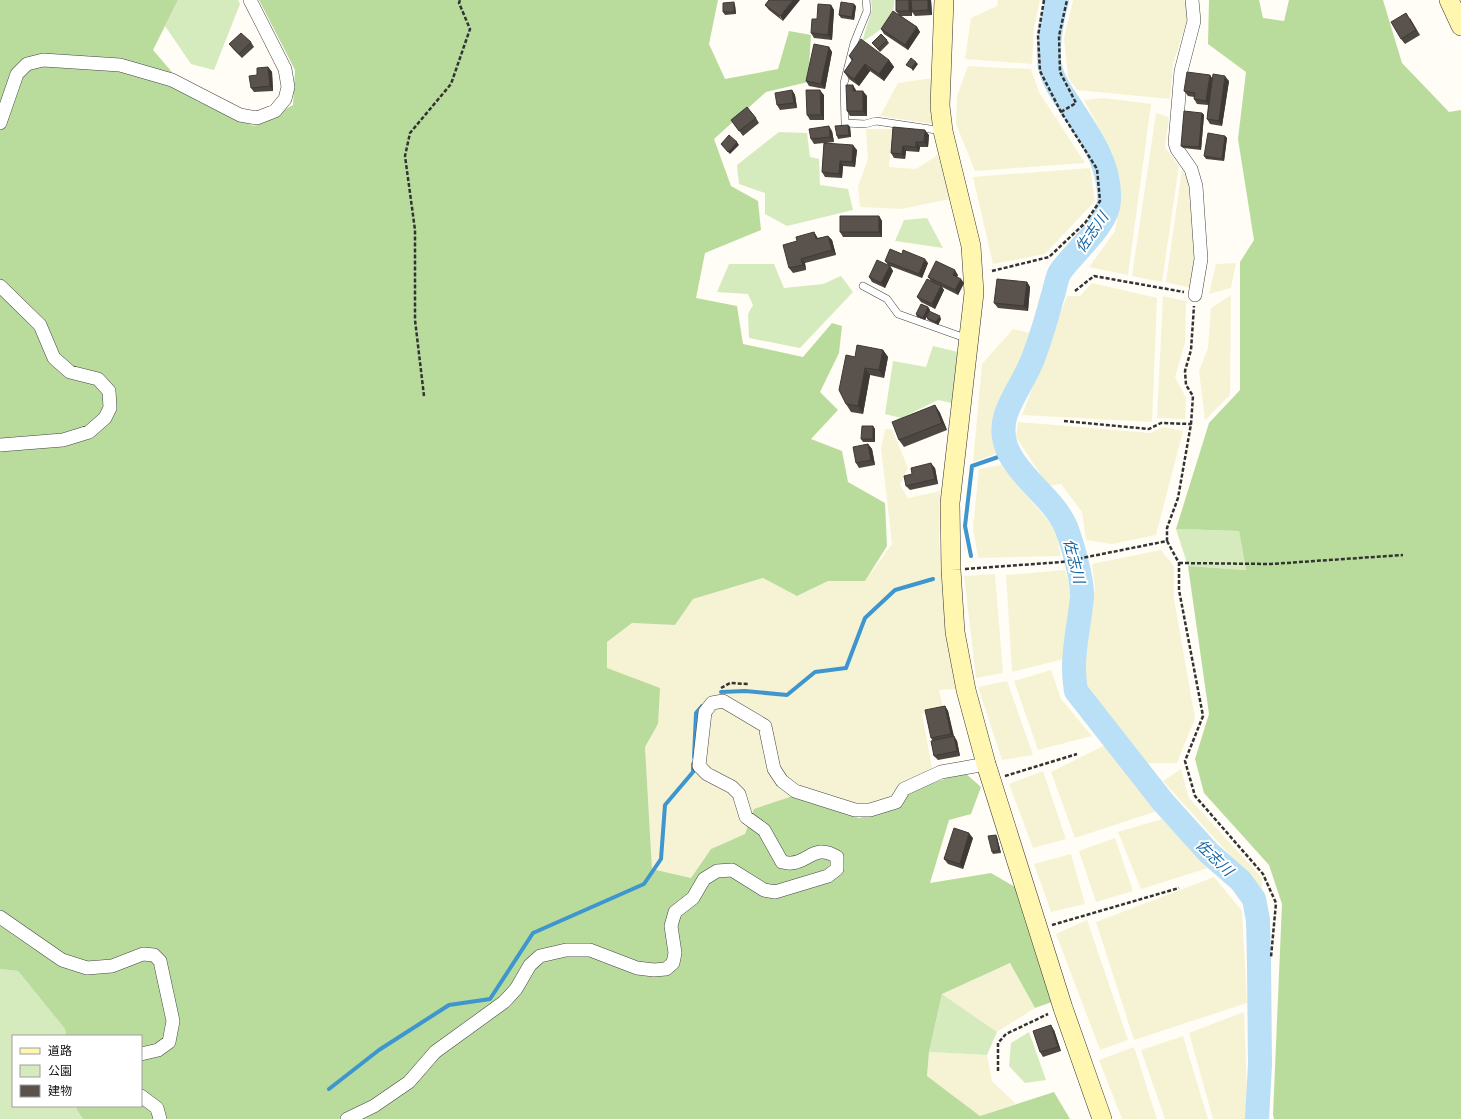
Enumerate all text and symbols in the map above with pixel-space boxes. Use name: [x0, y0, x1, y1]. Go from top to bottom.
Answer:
water label: 佐志川: [1070, 206, 1113, 256]
water label: 佐志川: [1060, 537, 1091, 587]
water label: 佐志川: [1192, 834, 1240, 881]
legend: [12, 1035, 142, 1107]
text: 道路: [48, 1043, 72, 1058]
text: 公園: [48, 1063, 72, 1078]
text: 建物: [48, 1083, 72, 1098]

